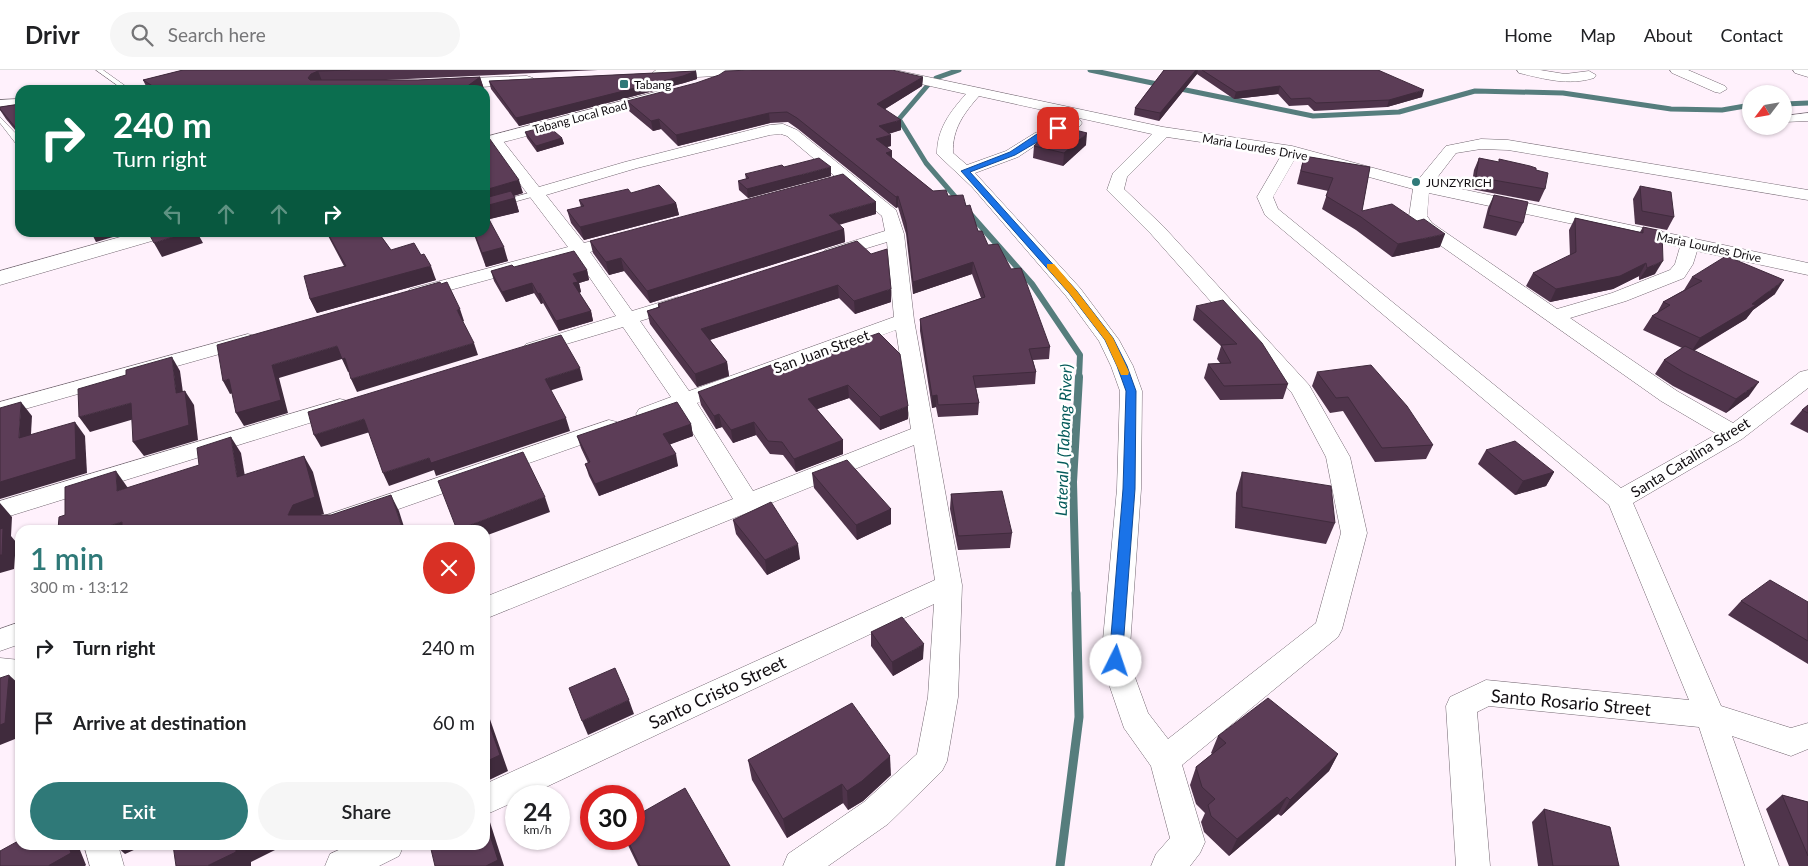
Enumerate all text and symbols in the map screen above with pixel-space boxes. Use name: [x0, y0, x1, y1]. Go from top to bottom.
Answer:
search box: [110, 12, 460, 57]
text: Drivr: [25, 20, 80, 49]
icon: search: [128, 21, 156, 49]
text: Search here: [168, 23, 266, 46]
text: Home: [1504, 24, 1552, 46]
text: Map: [1580, 24, 1616, 46]
text: About: [1644, 24, 1693, 46]
text: Contact: [1721, 24, 1783, 46]
place label: Tabang: [634, 77, 671, 92]
marker: Tabang: [618, 78, 630, 90]
north arrow: [1742, 85, 1792, 135]
map controls: [1742, 85, 1792, 135]
street label: Tabang Local Road: [531, 97, 629, 137]
text: 240 m: [113, 103, 212, 145]
icon: right: [30, 105, 95, 170]
pin: [1037, 107, 1079, 149]
icon: arrive: [1044, 114, 1072, 142]
street label: Maria Lourdes Drive: [1201, 130, 1309, 164]
text: Turn right: [113, 145, 207, 172]
place label: JUNZYRICH: [1426, 175, 1492, 190]
marker: JUNZYRICH: [1410, 176, 1422, 188]
icon: left: [159, 200, 187, 228]
icon: ahead: [212, 200, 240, 228]
icon: ahead: [265, 200, 293, 228]
icon: right: [318, 200, 346, 228]
street label: Maria Lourdes Drive: [1655, 229, 1763, 265]
street label: San Juan Street: [771, 325, 872, 377]
water label: Lateral J (Tabang River): [1051, 364, 1075, 516]
street label: Santa Catalina Street: [1627, 413, 1753, 501]
text: 1 min: [30, 540, 104, 576]
button: close: [423, 542, 475, 594]
text: 300 m · 13:12: [30, 577, 129, 596]
icon: right: [30, 634, 58, 662]
position arrow: [1089, 634, 1141, 686]
text: Turn right: [73, 636, 155, 659]
text: 240 m: [421, 636, 475, 659]
street label: Santo Cristo Street: [645, 650, 790, 733]
street label: Santo Rosario Street: [1490, 684, 1652, 720]
icon: arrive: [30, 709, 58, 737]
text: Arrive at destination: [73, 711, 246, 734]
text: 60 m: [432, 711, 475, 734]
button: Exit: [30, 782, 248, 840]
button: Share: [258, 782, 475, 840]
speed limit sign: 30: [580, 785, 645, 850]
text: 24: [523, 796, 552, 826]
text: km/h: [523, 822, 552, 837]

